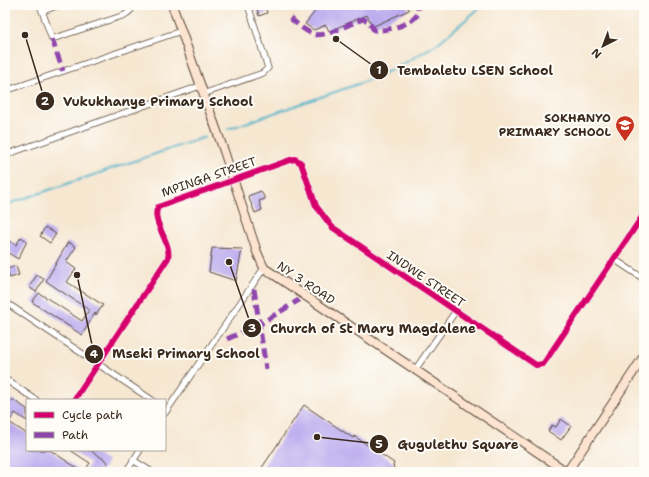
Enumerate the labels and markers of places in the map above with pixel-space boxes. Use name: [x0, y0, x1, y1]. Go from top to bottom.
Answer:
callout: Tembaletu LSEN School: [369, 58, 561, 83]
callout: Vukukhanye Primary School: [35, 89, 261, 114]
place label: SOKHANYO PRIMARY SCHOOL: [499, 110, 612, 140]
school or university icon: SOKHANYO PRIMARY SCHOOL: [614, 114, 636, 142]
callout: Church of St Mary Magdalene: [242, 316, 484, 341]
callout: Mseki Primary School: [84, 341, 268, 366]
callout: Gugulethu Square: [369, 432, 527, 457]

